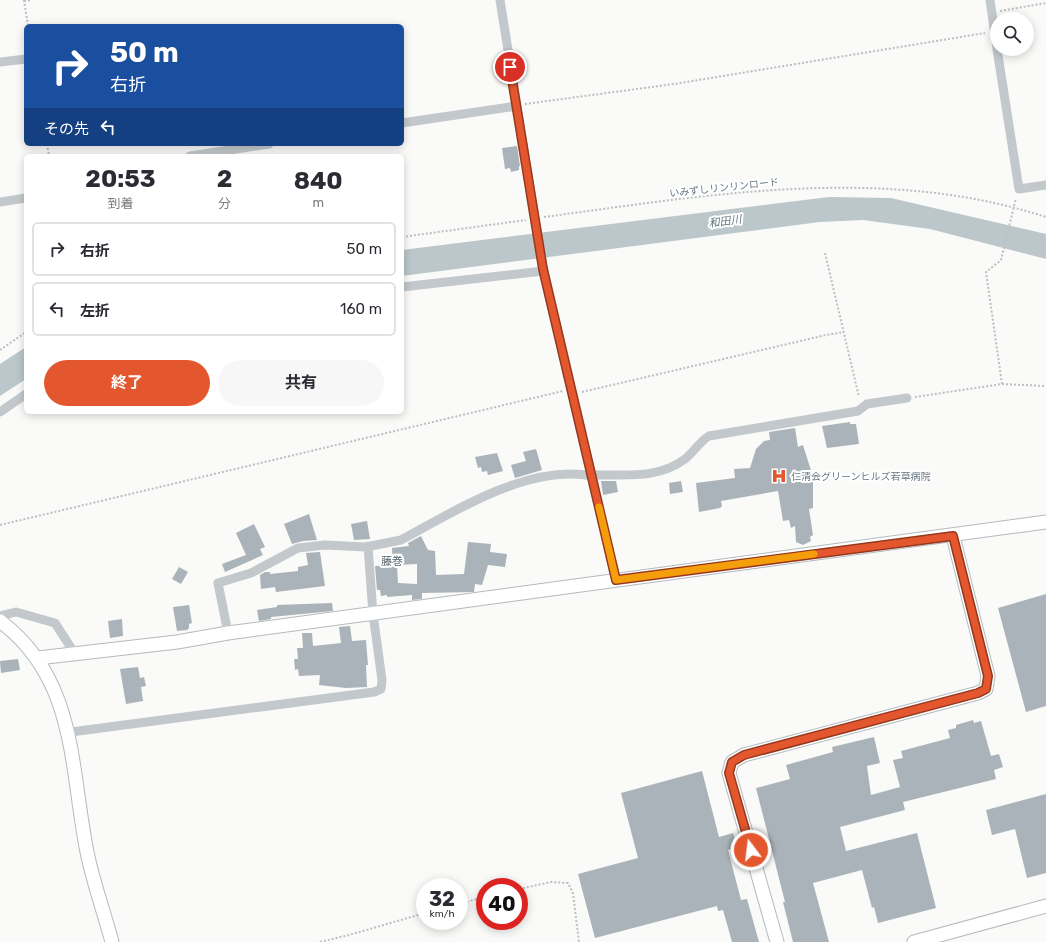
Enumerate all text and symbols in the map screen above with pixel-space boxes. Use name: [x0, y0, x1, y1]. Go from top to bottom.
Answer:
map controls: [990, 12, 1034, 56]
button: search: [990, 12, 1034, 56]
text: 50 m: [110, 36, 179, 69]
icon: right: [44, 40, 96, 92]
pin: [493, 50, 527, 84]
icon: arrive: [499, 56, 521, 78]
text: 右折: [110, 74, 146, 96]
icon: left: [97, 116, 119, 138]
text: その先: [44, 120, 89, 138]
text: 20:53: [85, 165, 156, 193]
text: 2: [217, 165, 232, 193]
text: 840: [294, 167, 343, 195]
street label: いみずしリンリンロード: [669, 176, 779, 200]
text: m: [312, 195, 324, 210]
text: 到着: [107, 196, 133, 211]
text: 分: [218, 196, 231, 211]
water label: 和田川: [708, 213, 743, 230]
icon: right: [46, 238, 68, 260]
text: 50 m: [347, 240, 382, 258]
text: 右折: [80, 242, 110, 260]
icon: left: [46, 298, 68, 320]
text: 160 m: [340, 300, 382, 318]
text: 左折: [80, 302, 110, 320]
button: 終了: [44, 360, 210, 406]
button: 共有: [218, 360, 384, 406]
hospital icon: 仁清会グリーンヒルズ若草病院: [770, 467, 788, 485]
place label: 仁清会グリーンヒルズ若草病院: [791, 471, 931, 483]
district label: 藤巻: [381, 555, 403, 568]
position arrow: [730, 829, 772, 871]
speed limit sign: 40: [476, 878, 528, 930]
text: 32: [429, 887, 455, 911]
text: km/h: [430, 908, 454, 920]

